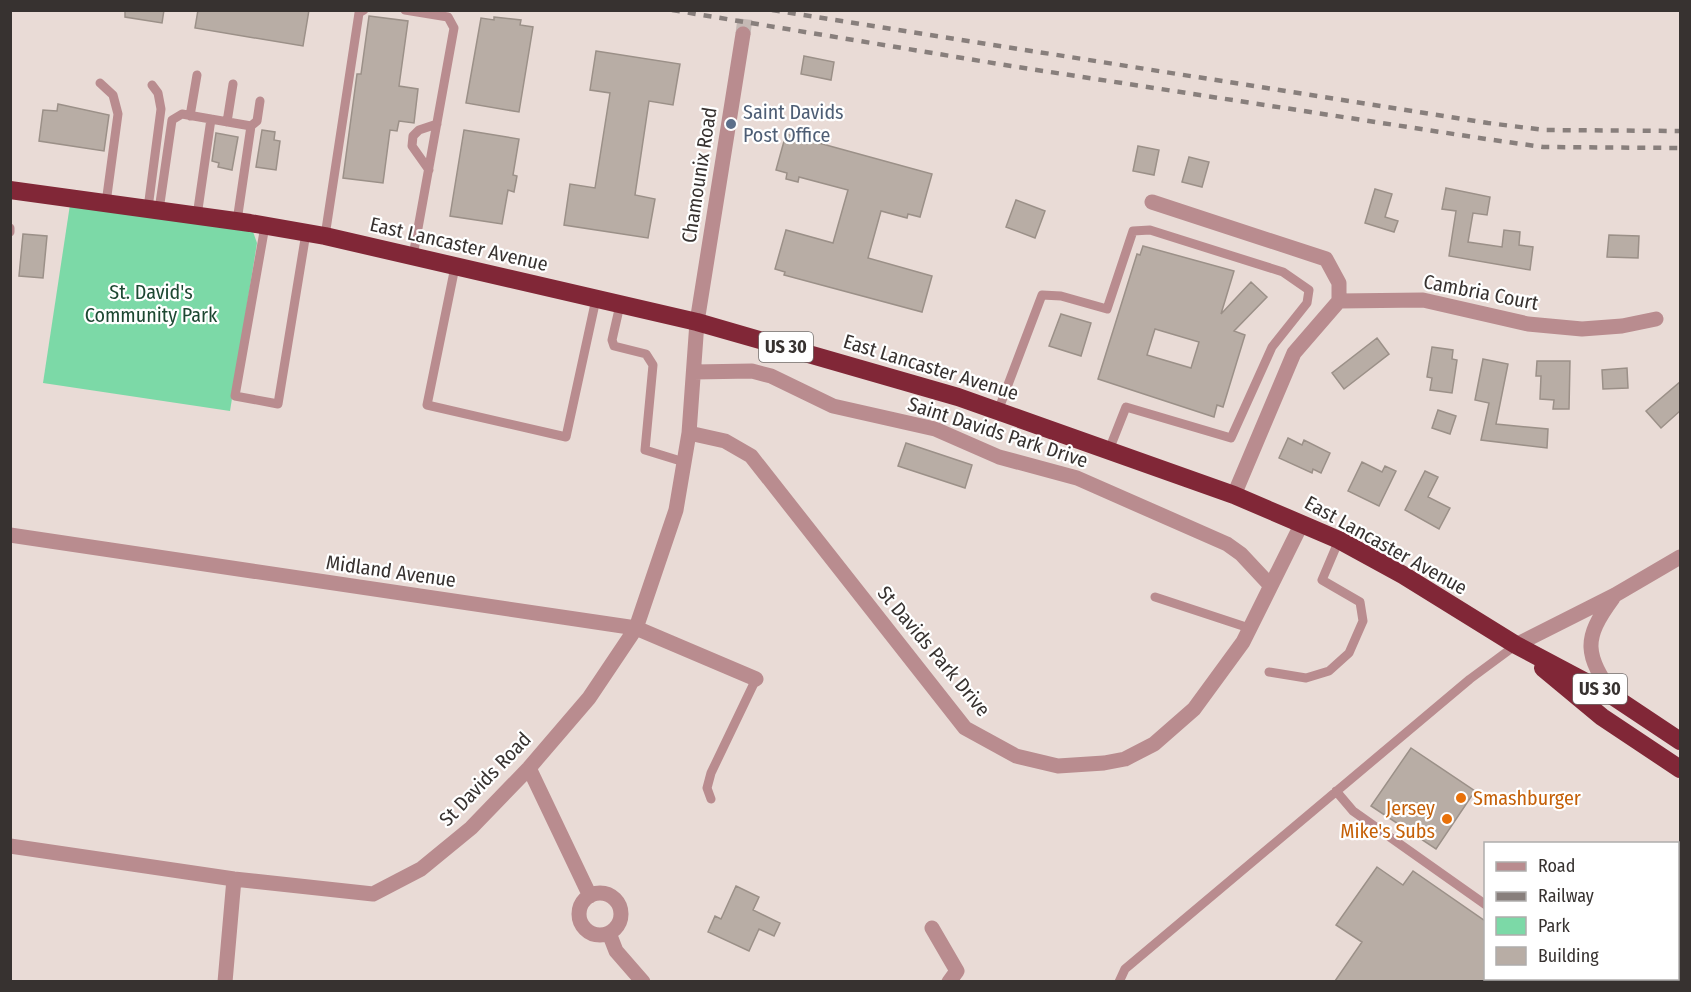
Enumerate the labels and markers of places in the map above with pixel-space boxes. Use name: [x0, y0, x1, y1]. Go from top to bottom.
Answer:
place label: Saint Davids Post Office: [743, 100, 844, 147]
marker: Saint Davids Post Office: [724, 117, 738, 131]
place label: Smashburger: [1473, 786, 1581, 810]
marker: Smashburger: [1454, 791, 1468, 805]
place label: Jersey Mike's Subs: [1340, 796, 1435, 843]
marker: Jersey Mike's Subs: [1440, 812, 1454, 826]

